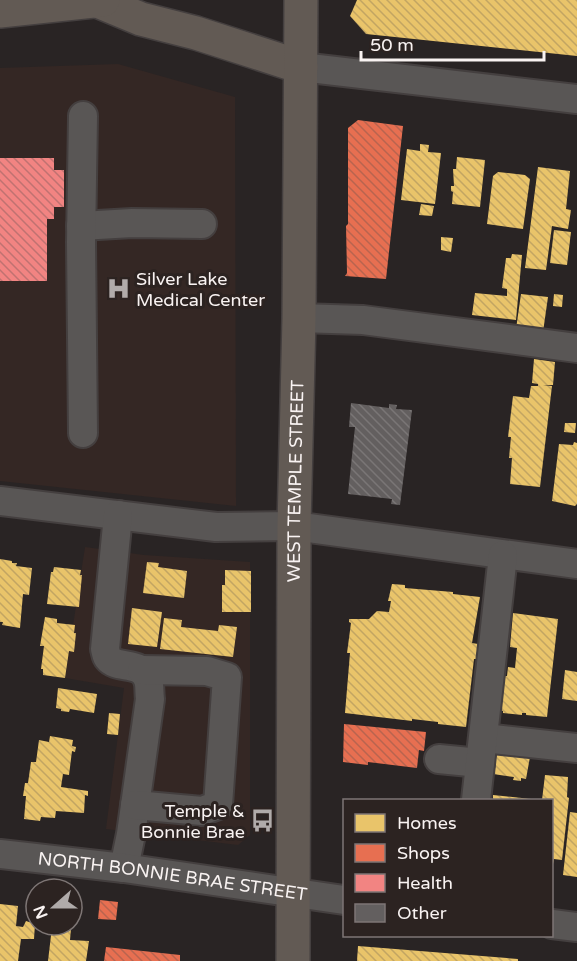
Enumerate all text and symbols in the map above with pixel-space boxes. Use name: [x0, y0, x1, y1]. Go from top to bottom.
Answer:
scale bar: [361, 24, 544, 62]
text: 50 m: [370, 34, 414, 56]
place label: Silver Lake Medical Center: [136, 268, 265, 311]
hospital icon: Silver Lake Medical Center: [105, 276, 131, 302]
street label: WEST TEMPLE STREET: [283, 380, 309, 582]
legend: [343, 799, 553, 937]
place label: Temple & Bonnie Brae: [141, 800, 245, 843]
bus stop icon: Temple & Bonnie Brae: [250, 808, 276, 834]
text: Homes: [397, 812, 457, 834]
text: Shops: [397, 842, 450, 864]
street label: NORTH BONNIE BRAE STREET: [37, 847, 309, 906]
text: Health: [397, 872, 453, 894]
north arrow: [24, 877, 84, 937]
text: N: [29, 902, 53, 922]
text: Other: [397, 902, 447, 924]

